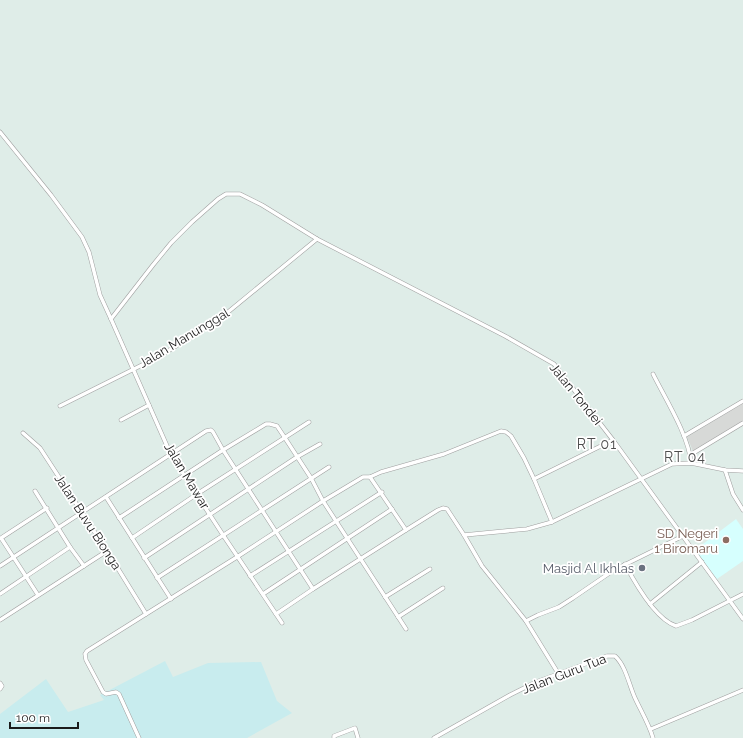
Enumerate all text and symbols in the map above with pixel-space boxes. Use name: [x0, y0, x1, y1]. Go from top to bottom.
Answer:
street label: Jalan Manunggal: [136, 305, 232, 371]
street label: Jalan Tondei: [547, 360, 605, 428]
district label: RT 01: [577, 436, 617, 452]
street label: Jalan Mawar: [161, 440, 213, 512]
district label: RT 04: [664, 449, 706, 465]
street label: Jalan Buvu Bionga: [51, 471, 125, 573]
place label: SD Negeri 1 Biromaru: [654, 526, 718, 556]
marker: SD Negeri 1 Biromaru: [721, 535, 731, 545]
place label: Masjid Al Ikhlas: [543, 561, 634, 576]
marker: Masjid Al Ikhlas: [637, 563, 647, 573]
street label: Jalan Guru Tua: [520, 651, 608, 697]
scale bar: [10, 704, 78, 730]
text: 100 m: [16, 711, 50, 725]

